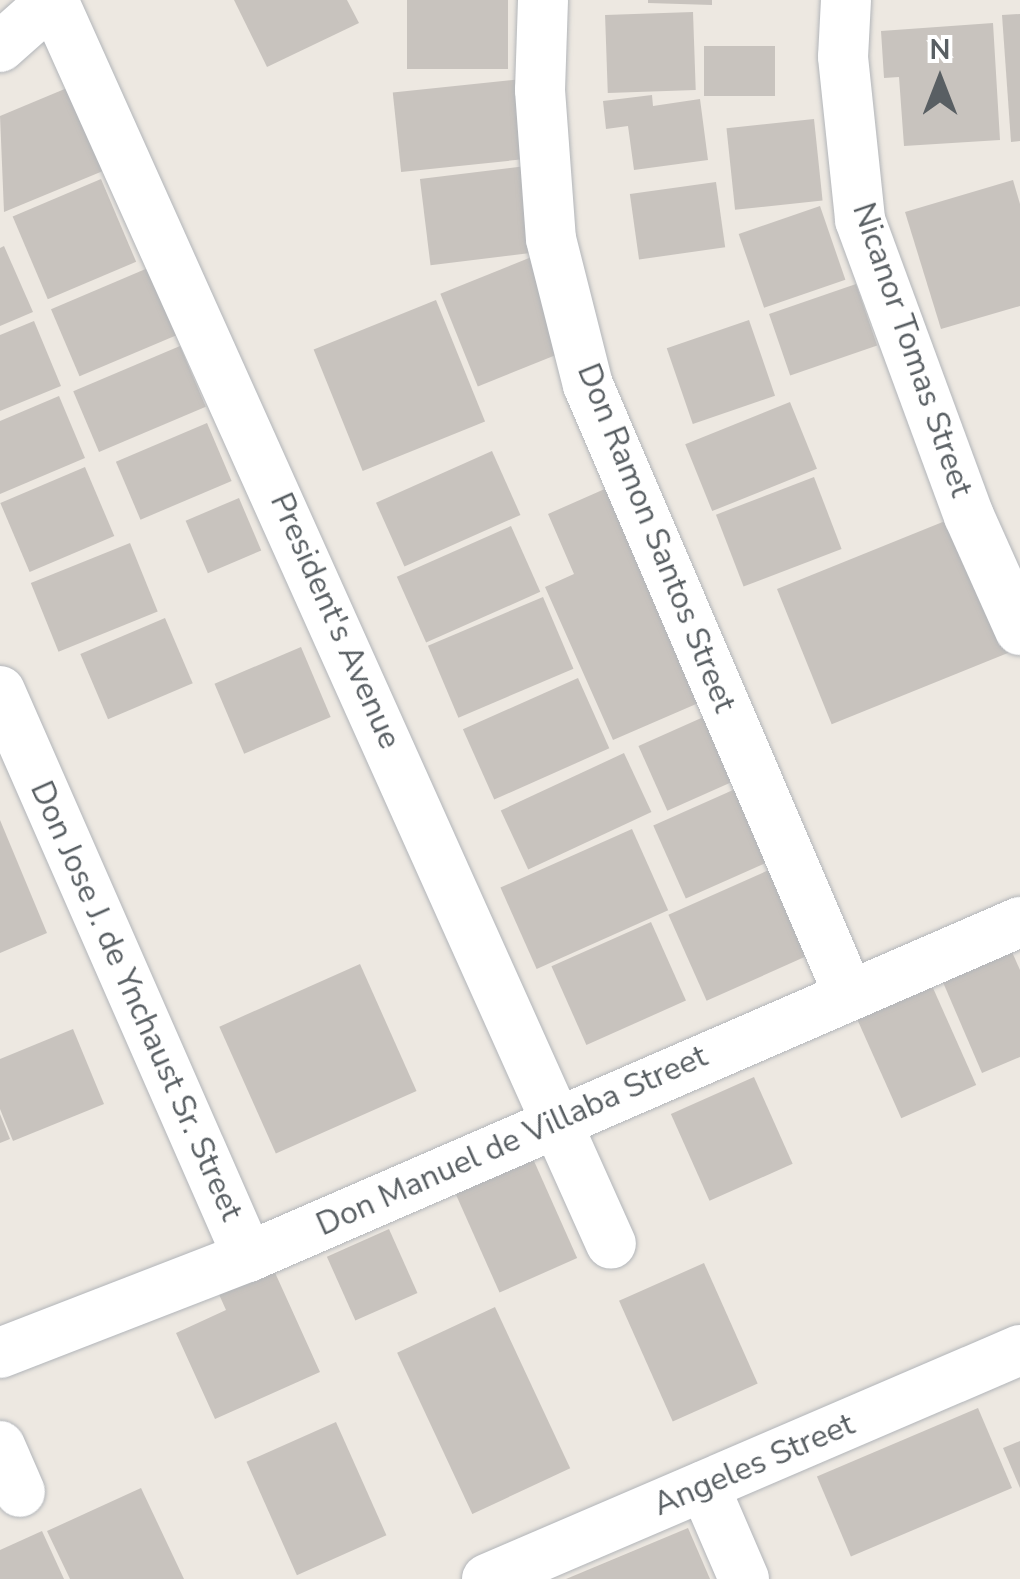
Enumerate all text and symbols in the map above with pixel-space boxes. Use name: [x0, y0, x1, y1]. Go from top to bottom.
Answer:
north arrow: [890, 30, 990, 130]
text: N: [930, 31, 950, 69]
street label: Nicanor Tomas Street: [844, 198, 980, 502]
street label: Don Ramon Santos Street: [568, 358, 744, 718]
street label: President's Avenue: [261, 487, 409, 755]
street label: Don Jose J. de Ynchaust Sr. Street: [22, 775, 250, 1227]
street label: Don Manuel de Villaba Street: [311, 1037, 713, 1245]
street label: Angeles Street: [648, 1405, 860, 1525]

